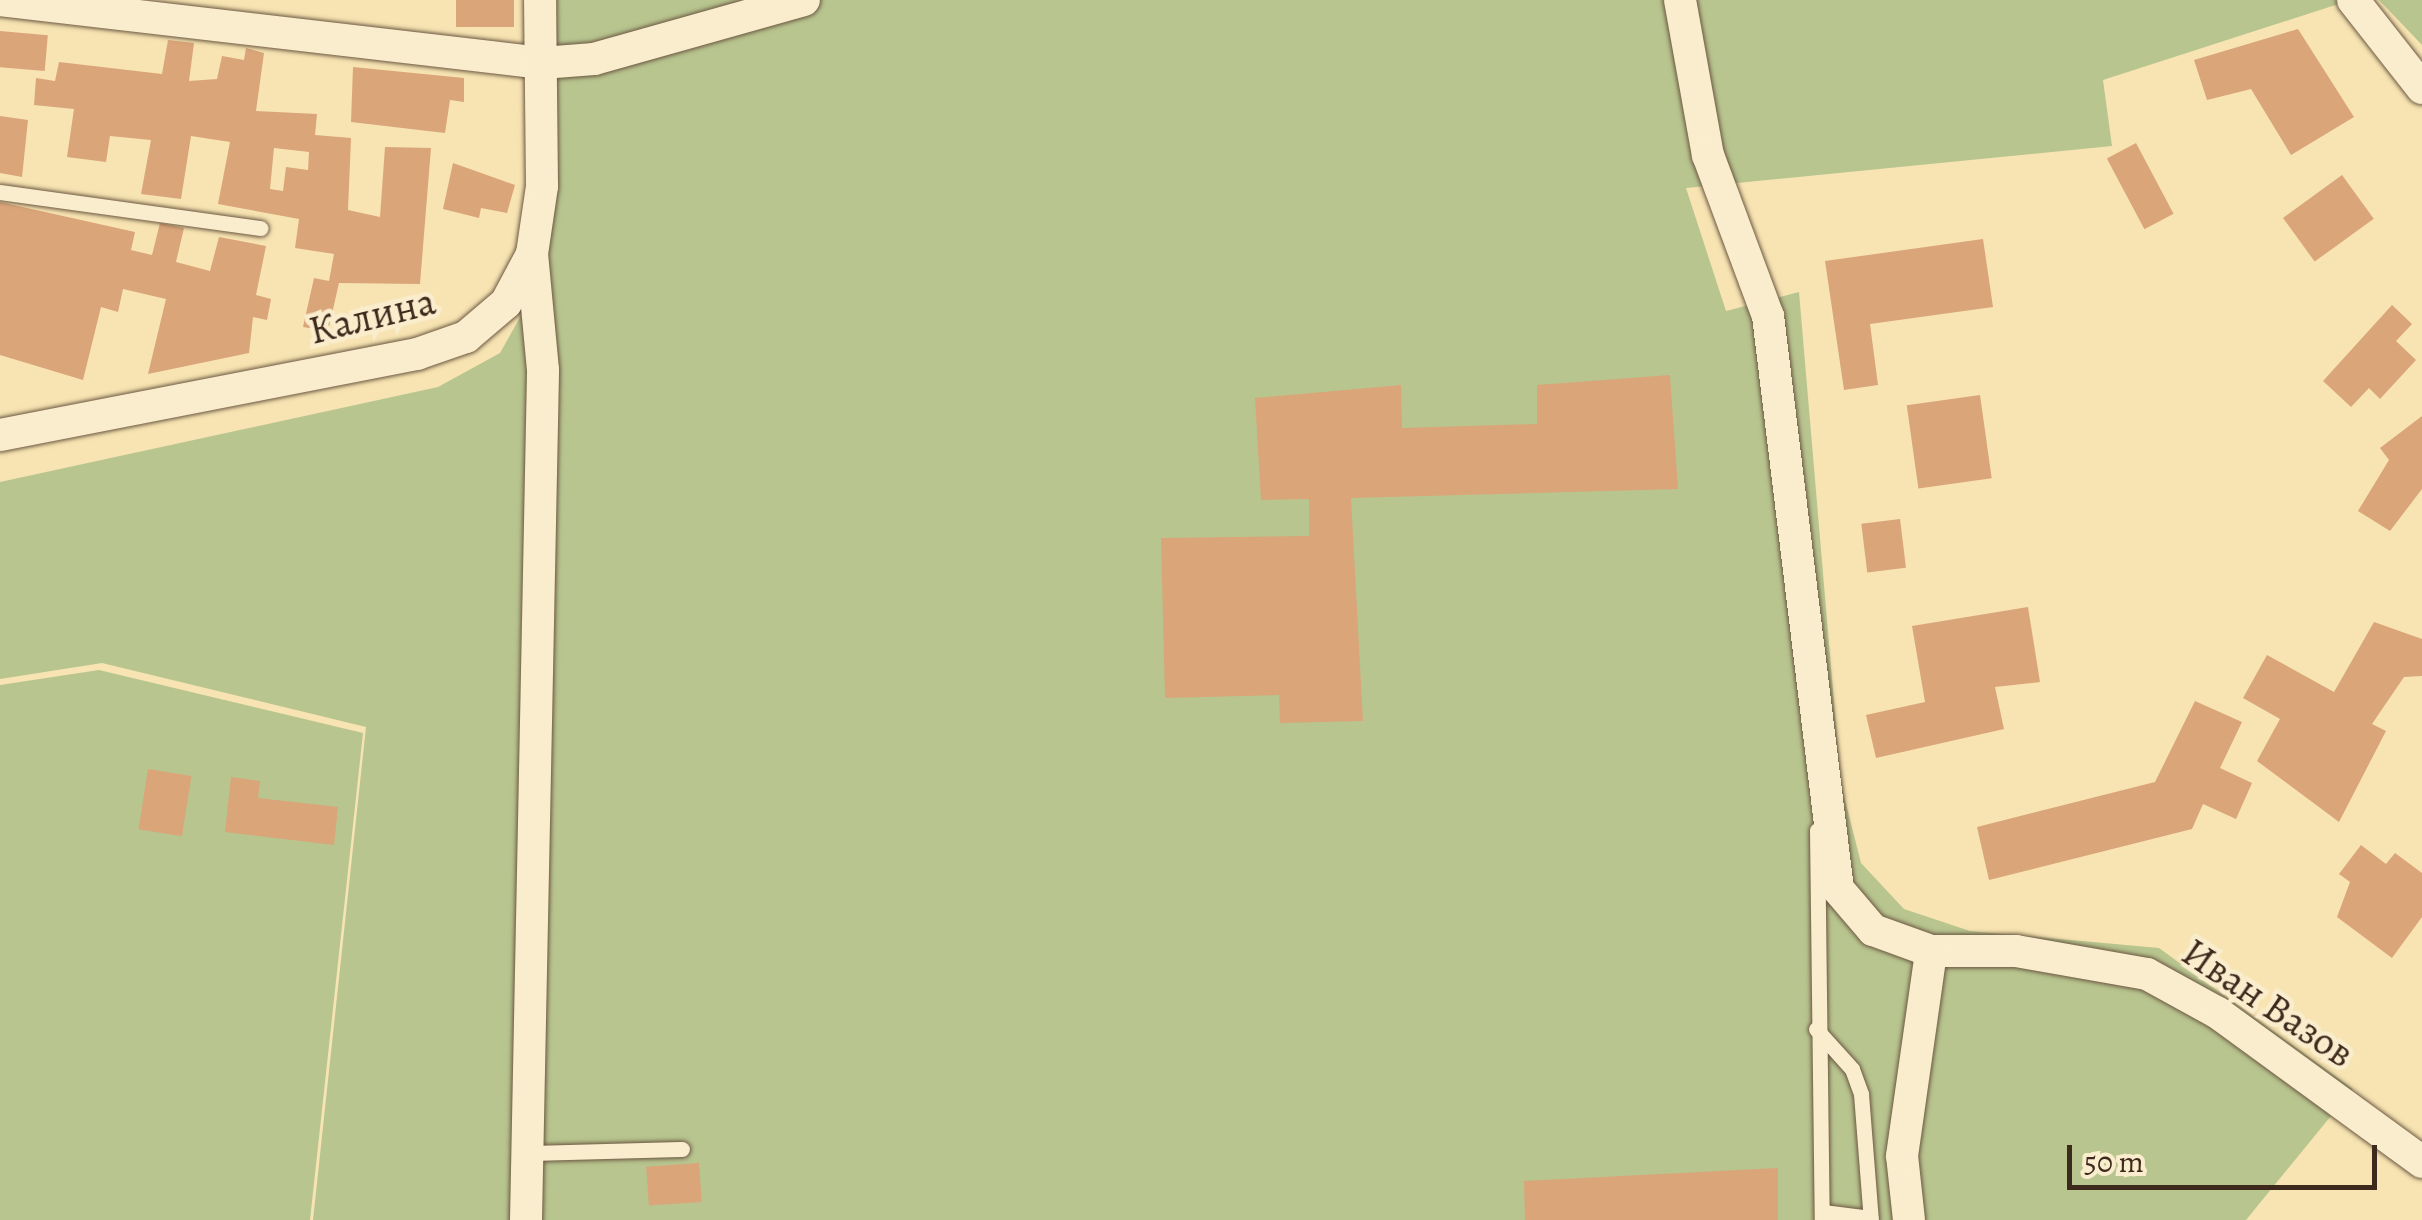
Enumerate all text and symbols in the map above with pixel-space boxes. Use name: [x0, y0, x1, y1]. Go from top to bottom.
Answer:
street label: Калина: [304, 277, 440, 355]
street label: Иван Вазов: [2173, 928, 2363, 1078]
scale bar: [2072, 1125, 2382, 1187]
text: 50 m: [2084, 1142, 2144, 1182]

